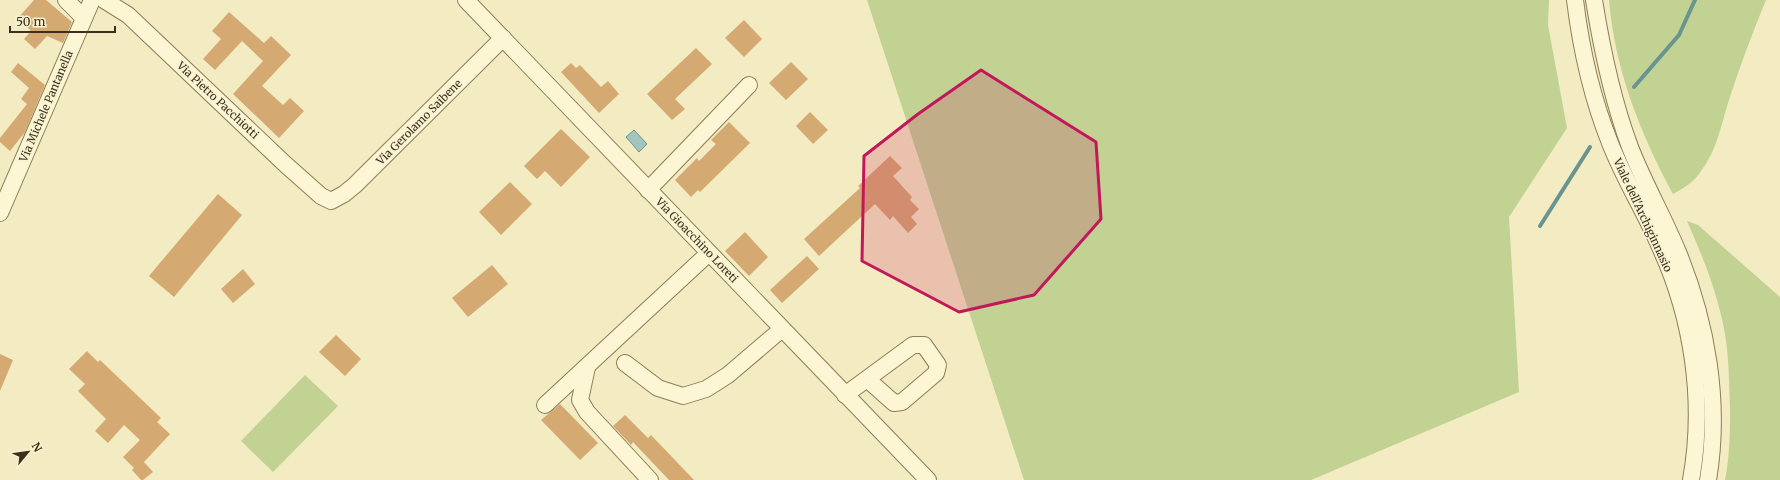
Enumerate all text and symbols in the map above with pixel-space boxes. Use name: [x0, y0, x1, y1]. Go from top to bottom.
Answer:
scale bar: [10, 8, 115, 34]
text: 50 m: [16, 14, 45, 29]
street label: Via Michele Pantanella: [16, 48, 76, 165]
street label: Via Pietro Pacchiotti: [173, 58, 262, 142]
street label: Via Gerolamo Saibene: [373, 76, 465, 168]
street label: Viale dell'Archiginnasio: [1610, 155, 1676, 275]
street label: Via Gioacchino Loreti: [652, 194, 742, 286]
north arrow: [8, 432, 48, 472]
text: N: [29, 440, 45, 455]

